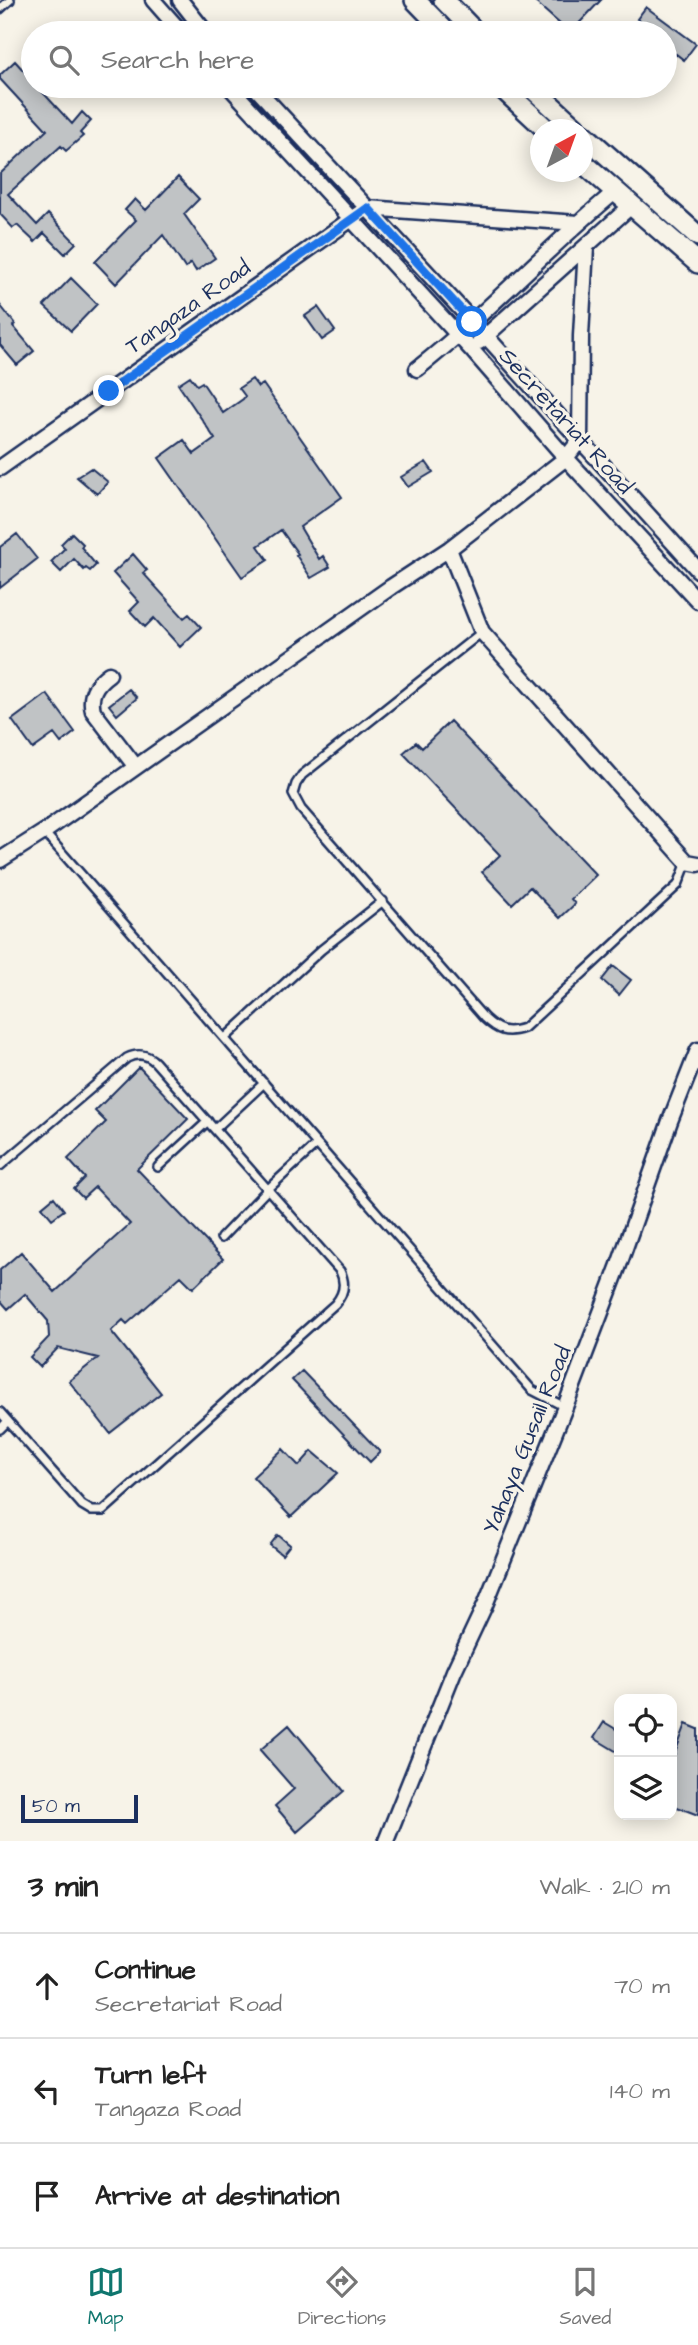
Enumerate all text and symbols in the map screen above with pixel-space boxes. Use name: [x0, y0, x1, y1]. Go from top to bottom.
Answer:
search box: [21, 21, 677, 98]
icon: search: [45, 41, 83, 79]
text: Search here: [101, 42, 254, 78]
north arrow: [530, 119, 593, 182]
street label: Tangaza Road: [119, 252, 258, 363]
route start: [456, 306, 487, 337]
street label: Secretariat Road: [492, 341, 641, 501]
route end: [93, 375, 124, 406]
street label: Yahaya Gusail Road: [475, 1341, 580, 1539]
map controls: [614, 1694, 677, 1820]
button: locate: [614, 1694, 677, 1757]
button: layers: [614, 1757, 677, 1820]
scale bar: [21, 1792, 138, 1824]
text: 50 m: [32, 1793, 80, 1820]
text: 3 min: [28, 1866, 98, 1908]
text: Walk · 210 m: [540, 1871, 670, 1903]
text: Continue: [95, 1952, 196, 1988]
icon: ahead: [28, 1967, 66, 2005]
text: 70 m: [614, 1970, 670, 2002]
text: Secretariat Road: [95, 1988, 282, 2020]
text: Turn left: [95, 2057, 206, 2093]
icon: left: [28, 2072, 66, 2110]
text: 140 m: [610, 2075, 670, 2107]
text: Tangaza Road: [95, 2093, 241, 2125]
icon: arrive: [28, 2177, 66, 2215]
text: Arrive at destination: [95, 2178, 340, 2214]
tab: Map: [87, 2263, 125, 2332]
tab: Directions: [298, 2263, 386, 2332]
tab: Saved: [560, 2263, 611, 2332]

